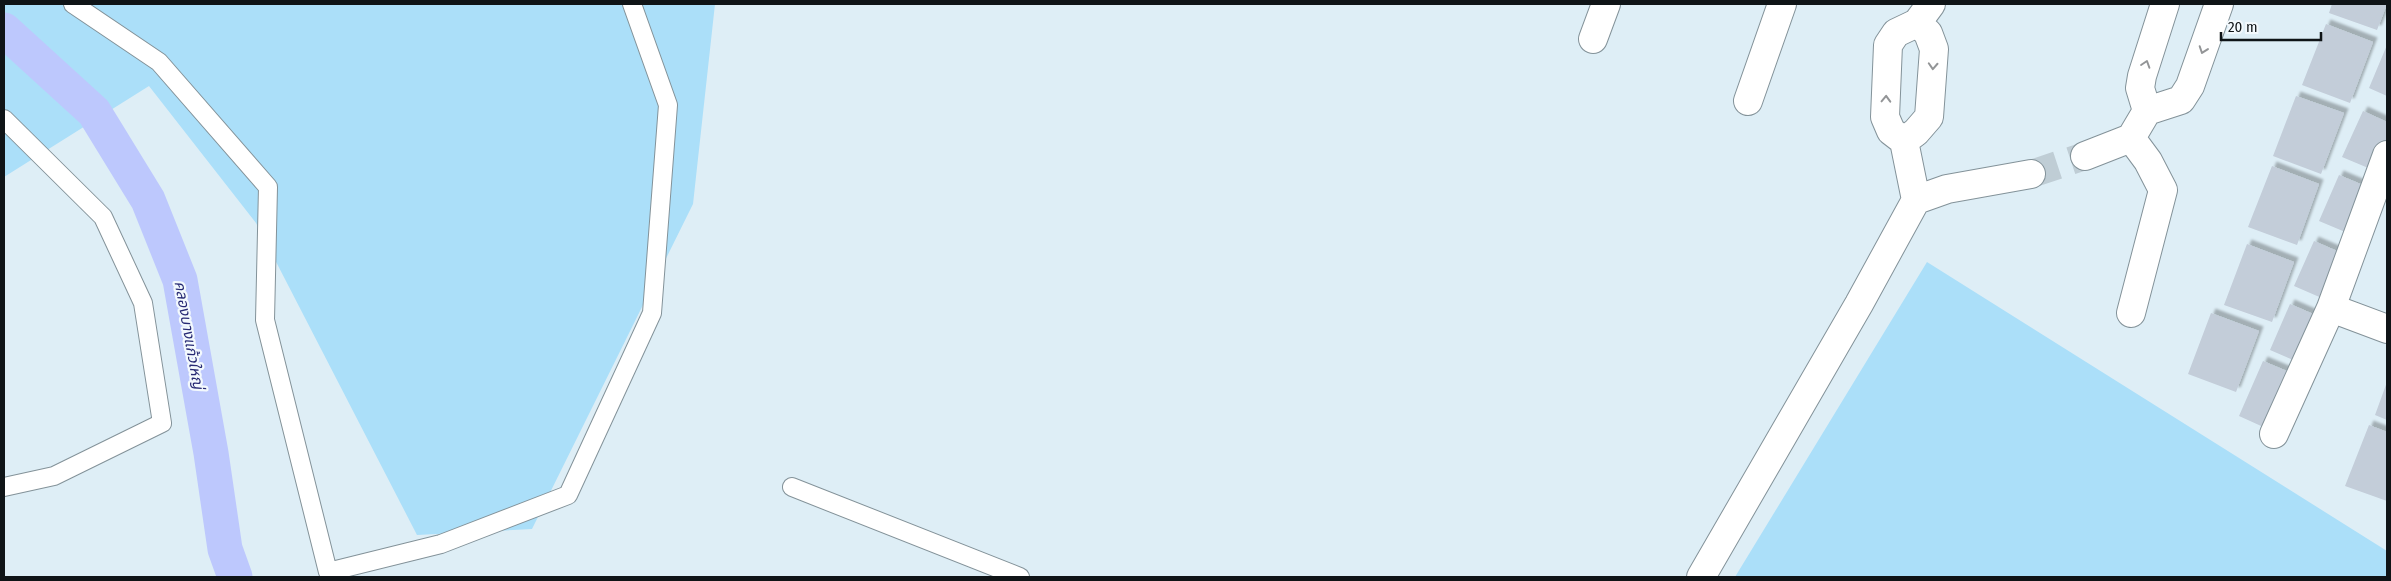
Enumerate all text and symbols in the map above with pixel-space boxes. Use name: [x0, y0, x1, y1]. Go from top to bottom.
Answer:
scale bar: [2221, 10, 2321, 42]
text: 20 m: [2228, 18, 2258, 36]
one-way arrow: [2199, 45, 2209, 54]
one-way arrow: [2140, 61, 2150, 69]
one-way arrow: [1927, 63, 1938, 71]
one-way arrow: [1880, 95, 1891, 103]
water label: คลองบางแก้วใหญ่: [171, 280, 208, 392]

